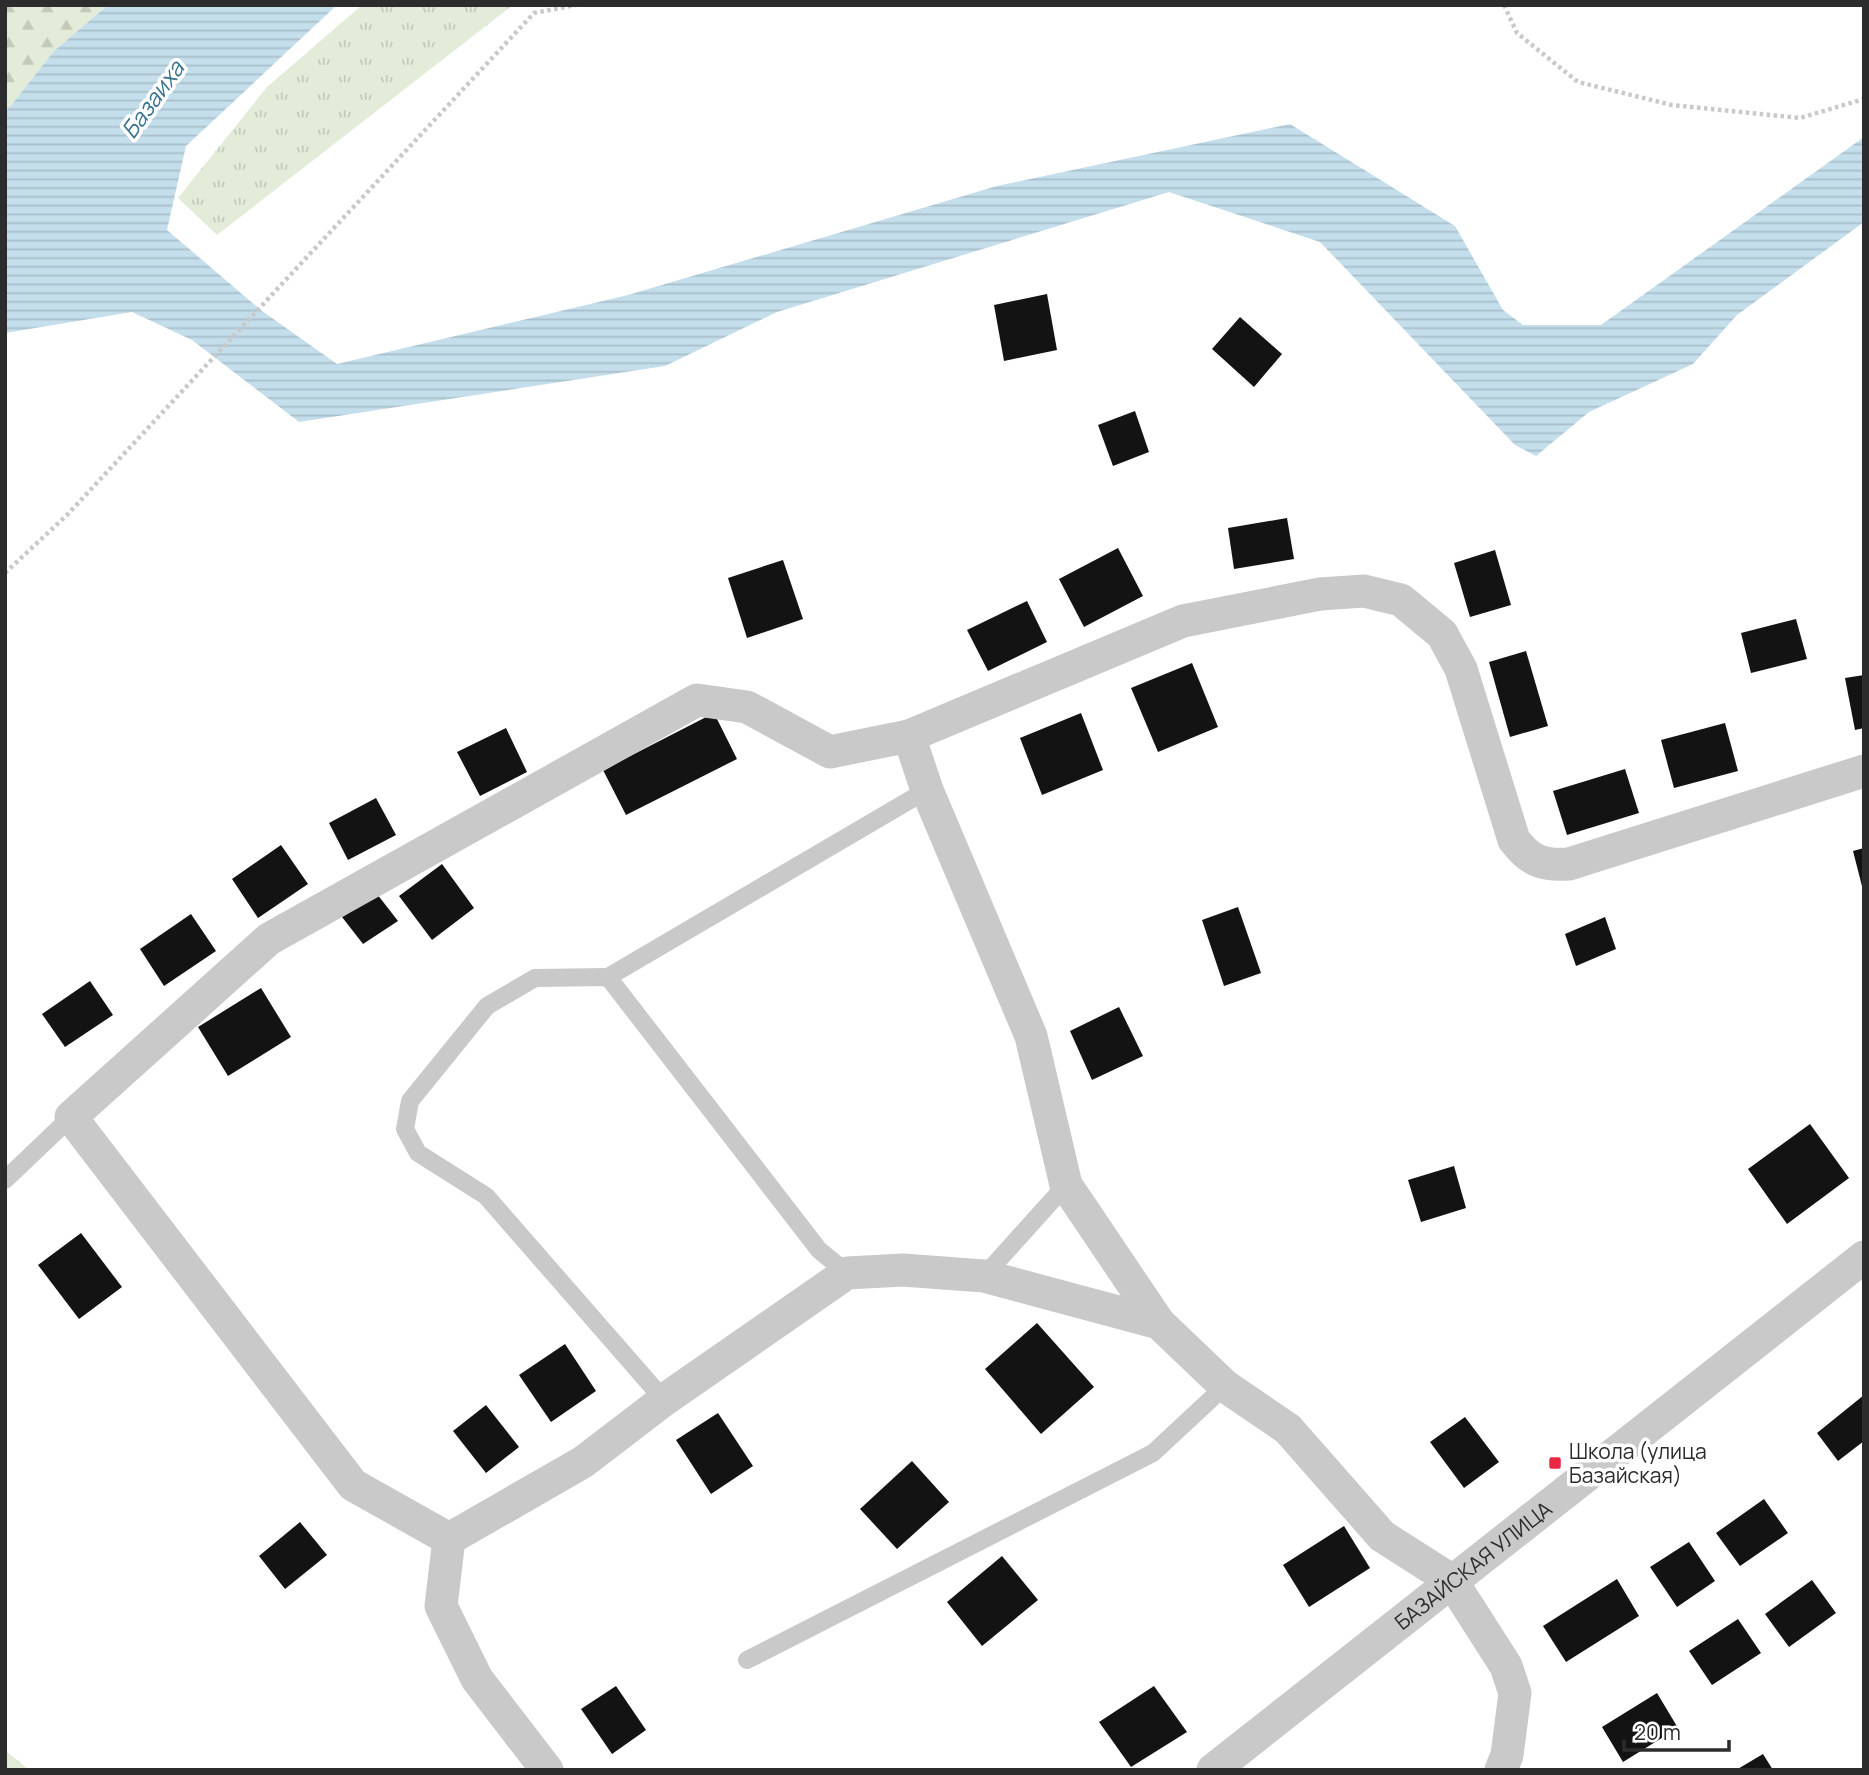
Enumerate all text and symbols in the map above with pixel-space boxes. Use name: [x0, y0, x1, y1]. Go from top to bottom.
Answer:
water label: Базаиха: [113, 53, 192, 144]
place label: Школа (улица Базайская): [1569, 1437, 1707, 1489]
marker: Школа (улица Базайская): [1547, 1455, 1563, 1471]
street label: БАЗАЙСКАЯ УЛИЦА: [1389, 1494, 1557, 1636]
scale bar: [1624, 1708, 1729, 1752]
text: 20 m: [1634, 1718, 1681, 1746]

